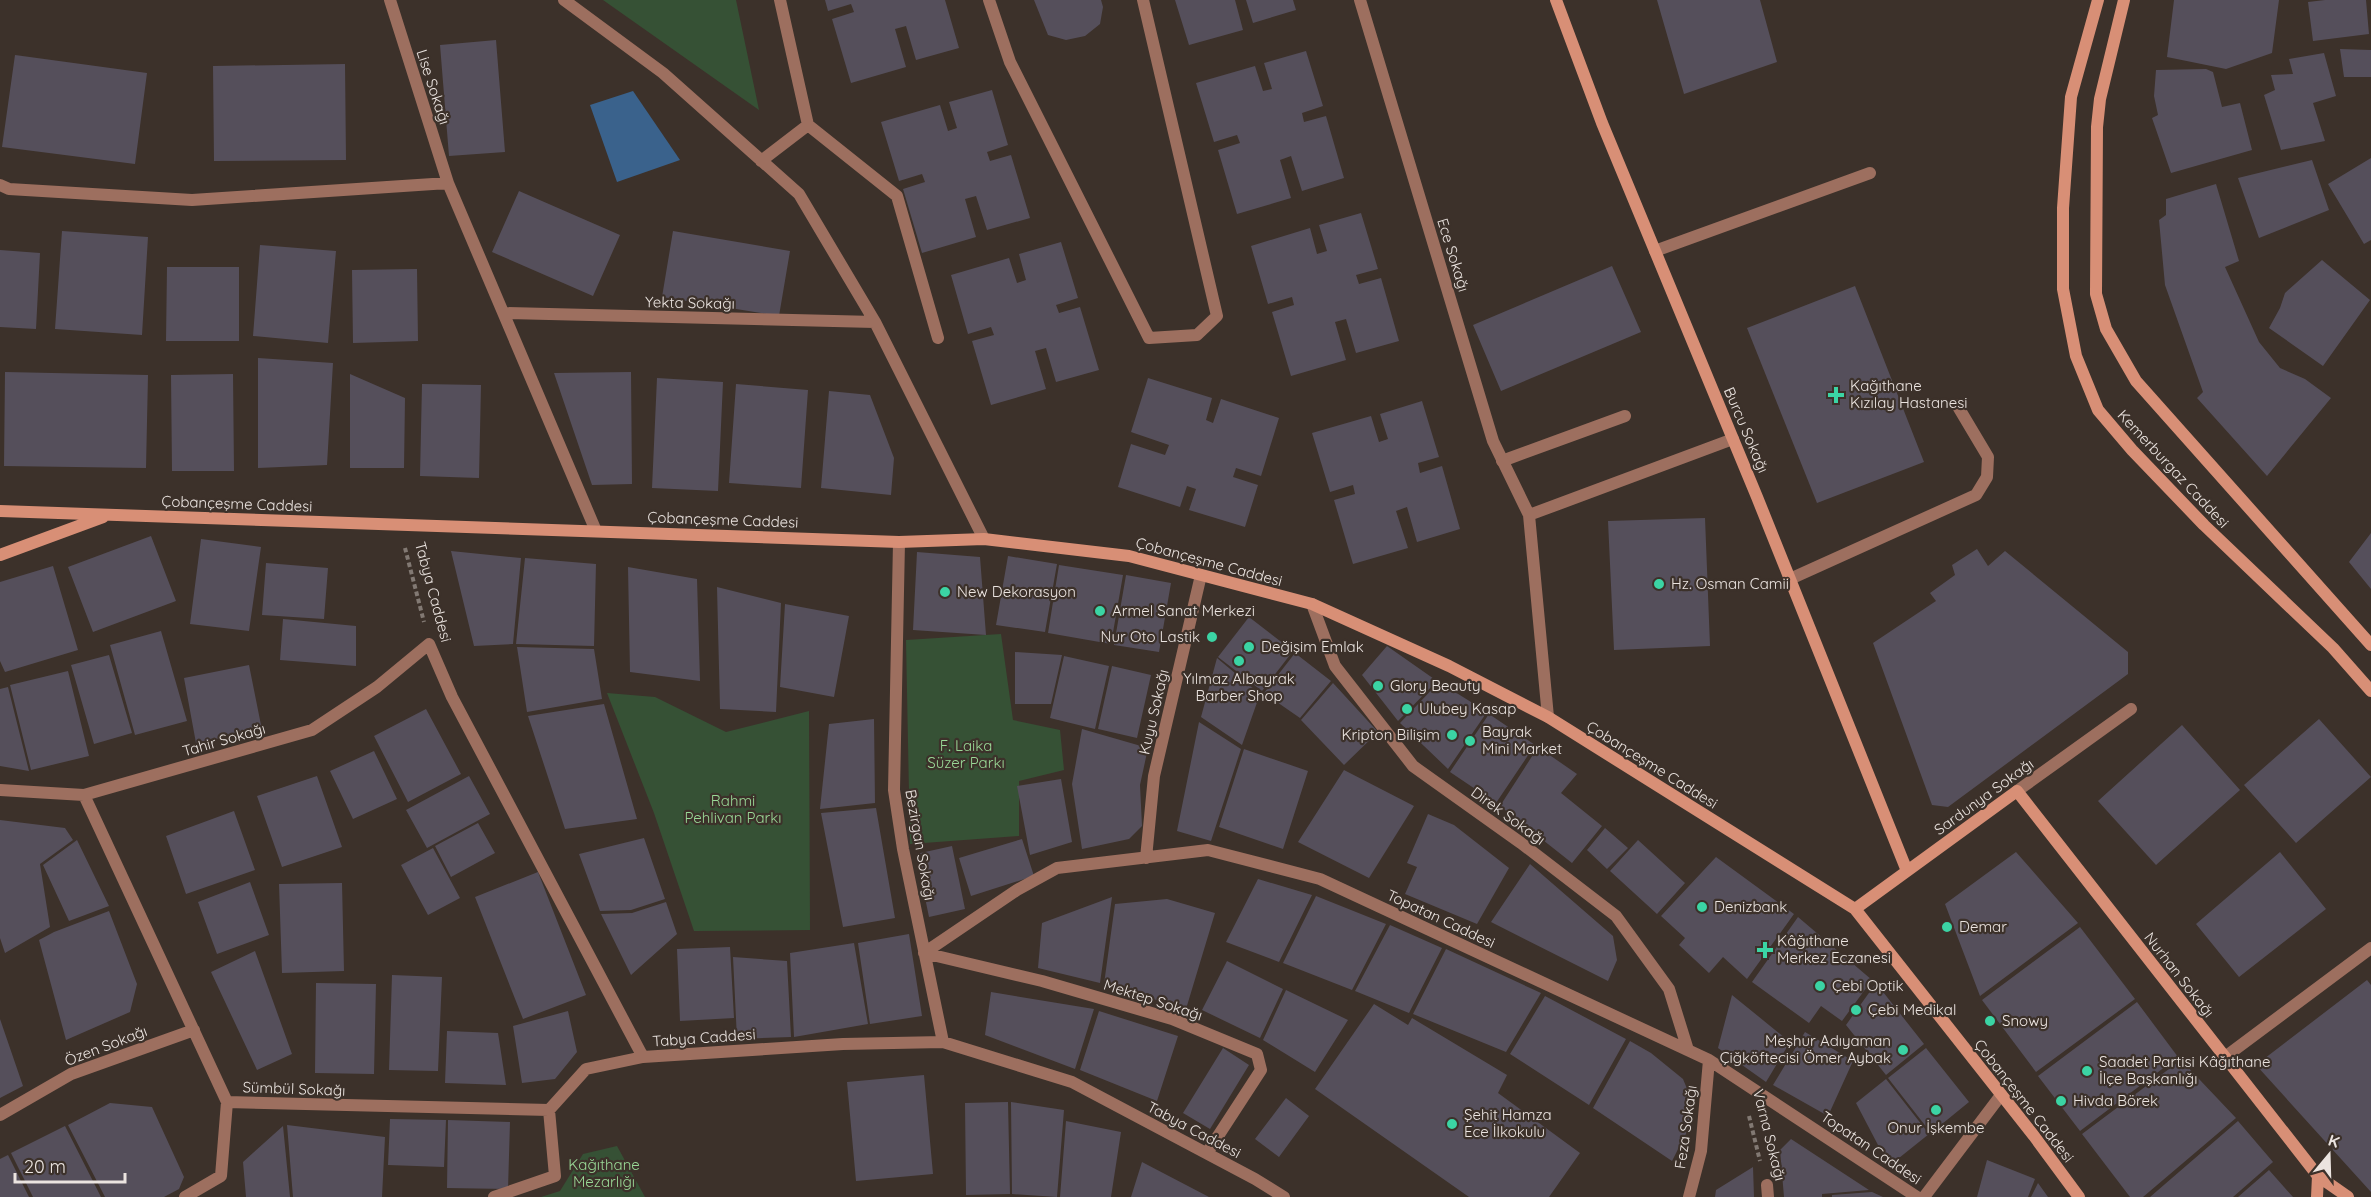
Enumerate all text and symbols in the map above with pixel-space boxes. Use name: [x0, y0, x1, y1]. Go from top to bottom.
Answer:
street label: Lise Sokağı: [412, 47, 455, 127]
street label: Ece Sokağı: [1433, 216, 1474, 294]
street label: Yekta Sokağı: [645, 292, 735, 313]
place label: Kağıthane Kızılay Hastanesi: [1850, 376, 1967, 412]
street label: Burcu Sokağı: [1720, 384, 1773, 476]
marker: Kağıthane Kızılay Hastanesi: [1827, 386, 1845, 404]
street label: Kemerburgaz Caddesi: [2114, 406, 2233, 532]
street label: Çobançeşme Caddesi: [161, 491, 313, 516]
street label: Çobançeşme Caddesi: [647, 507, 799, 532]
street label: Çobançeşme Caddesi: [1134, 533, 1285, 590]
street label: Tabya Caddesi: [411, 540, 456, 644]
place label: Hz. Osman Camii: [1671, 574, 1789, 593]
marker: Hz. Osman Camii: [1652, 577, 1666, 591]
place label: New Dekorasyon: [957, 582, 1076, 601]
marker: New Dekorasyon: [938, 585, 952, 599]
place label: Armel Sanat Merkezi: [1112, 601, 1255, 620]
marker: Armel Sanat Merkezi: [1093, 604, 1107, 618]
place label: Nur Oto Lastik: [1101, 627, 1200, 646]
marker: Nur Oto Lastik: [1205, 630, 1219, 644]
place label: Değişim Emlak: [1261, 637, 1364, 656]
marker: Değişim Emlak: [1242, 640, 1256, 654]
marker: Yılmaz Albayrak Barber Shop: [1232, 654, 1246, 668]
street label: Kuyu Sokağı: [1134, 667, 1173, 756]
place label: Yılmaz Albayrak Barber Shop: [1183, 669, 1295, 705]
place label: Glory Beauty: [1390, 676, 1481, 695]
marker: Glory Beauty: [1371, 679, 1385, 693]
place label: Ulubey Kasap: [1419, 699, 1516, 718]
marker: Ulubey Kasap: [1400, 702, 1414, 716]
street label: Çobançeşme Caddesi: [1583, 717, 1721, 813]
street label: Tahir Sokağı: [180, 719, 268, 760]
place label: Bayrak Mini Market: [1482, 722, 1562, 758]
place label: Kripton Bilişim: [1342, 725, 1440, 744]
marker: Kripton Bilişim: [1445, 728, 1459, 742]
marker: Bayrak Mini Market: [1463, 734, 1477, 748]
park label: F. Laika Süzer Parkı: [927, 736, 1005, 772]
street label: Sardunya Sokağı: [1930, 754, 2037, 839]
street label: Direk Sokağı: [1467, 782, 1549, 849]
street label: Bezirgan Sokağı: [901, 788, 940, 902]
park label: Rahmi Pehlivan Parkı: [684, 791, 782, 827]
street label: Topatan Caddesi: [1384, 885, 1498, 952]
place label: Denizbank: [1714, 897, 1787, 916]
marker: Denizbank: [1695, 900, 1709, 914]
place label: Demar: [1959, 917, 2007, 936]
marker: Demar: [1940, 920, 1954, 934]
street label: Nurhan Sokağı: [2140, 928, 2219, 1021]
place label: Kâğıthane Merkez Eczanesi: [1777, 931, 1891, 967]
marker: Kâğıthane Merkez Eczanesi: [1758, 943, 1772, 957]
street label: Mektep Sokağı: [1101, 975, 1205, 1024]
place label: Çebi Optik: [1832, 976, 1904, 995]
marker: Çebi Optik: [1813, 979, 1827, 993]
place label: Çebi Medikal: [1868, 1000, 1956, 1019]
marker: Çebi Medikal: [1849, 1003, 1863, 1017]
place label: Snowy: [2002, 1011, 2048, 1030]
marker: Snowy: [1983, 1014, 1997, 1028]
street label: Özen Sokağı: [62, 1021, 150, 1070]
street label: Tabya Caddesi: [652, 1024, 756, 1051]
place label: Meşhur Adıyaman Çiğköftecisi Ömer Aybak: [1720, 1031, 1891, 1067]
street label: Çobançeşme Caddesi: [1970, 1035, 2078, 1166]
marker: Meşhur Adıyaman Çiğköftecisi Ömer Aybak: [1896, 1043, 1910, 1057]
place label: Saadet Partisi Kâğıthane İlçe Başkanlığı: [2099, 1052, 2271, 1088]
marker: Saadet Partisi Kâğıthane İlçe Başkanlığı: [2080, 1064, 2094, 1078]
street label: Sümbül Sokağı: [242, 1077, 346, 1100]
street label: Feza Sokağı: [1670, 1084, 1701, 1170]
street label: Varna Sokağı: [1749, 1087, 1790, 1183]
place label: Hivda Börek: [2073, 1091, 2158, 1110]
marker: Hivda Börek: [2054, 1094, 2068, 1108]
street label: Tabya Caddesi: [1144, 1097, 1244, 1162]
marker: Onur İşkembe: [1929, 1103, 1943, 1117]
place label: Şehit Hamza Ece İlkokulu: [1464, 1105, 1552, 1141]
street label: Topatan Caddesi: [1817, 1107, 1925, 1188]
marker: Şehit Hamza Ece İlkokulu: [1445, 1117, 1459, 1131]
place label: Onur İşkembe: [1888, 1118, 1984, 1137]
north arrow: [2299, 1125, 2359, 1185]
text: K: [2326, 1130, 2342, 1152]
scale bar: [15, 1146, 124, 1184]
text: 20 m: [24, 1155, 66, 1178]
park label: Kağıthane Mezarlığı: [568, 1155, 640, 1191]

